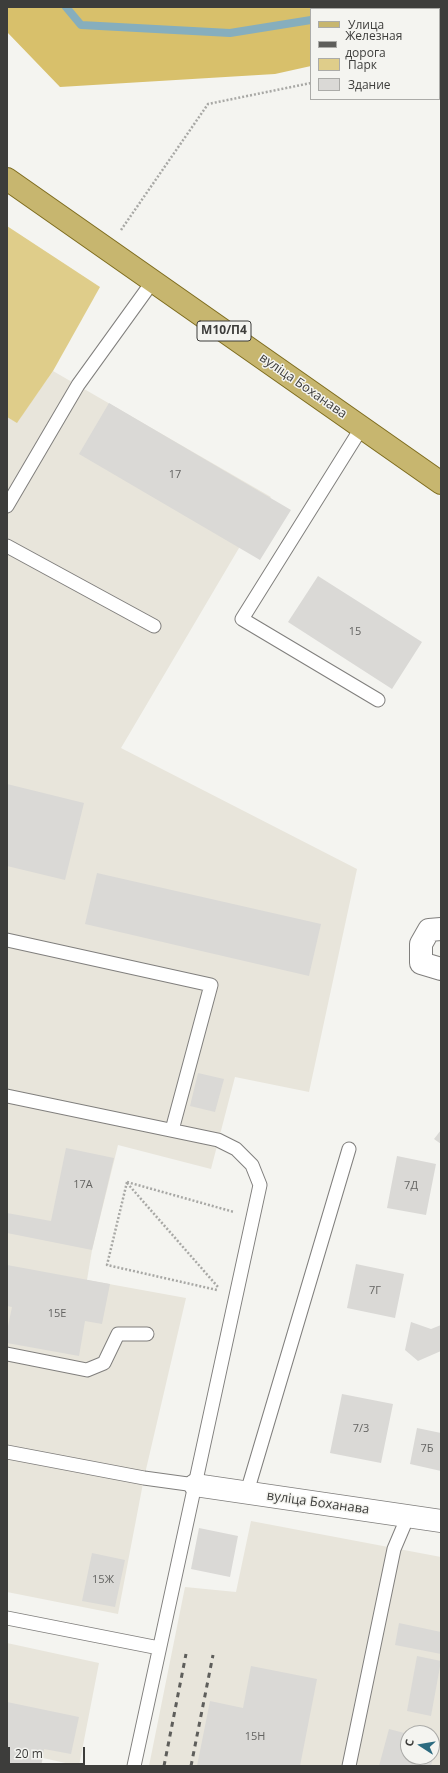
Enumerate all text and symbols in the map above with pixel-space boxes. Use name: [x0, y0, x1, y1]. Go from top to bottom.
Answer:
legend: [310, 8, 440, 100]
text: Улица: [348, 16, 384, 33]
text: Железная дорога: [345, 27, 402, 61]
text: Парк: [348, 56, 377, 73]
text: Здание: [348, 76, 391, 93]
road number: М10/П4: [197, 321, 251, 341]
street label: вуліца Боханава: [256, 350, 350, 422]
house number: 17: [169, 468, 181, 482]
house number: 15: [349, 625, 361, 639]
house number: 17А: [73, 1178, 93, 1192]
house number: 7Д: [404, 1179, 418, 1193]
house number: 7Г: [369, 1284, 381, 1298]
house number: 15Е: [48, 1307, 66, 1321]
house number: 7/3: [353, 1422, 369, 1436]
house number: 7Б: [420, 1442, 434, 1456]
street label: вуліца Боханава: [266, 1488, 370, 1518]
house number: 15Ж: [92, 1573, 114, 1587]
north arrow: [400, 1725, 440, 1765]
house number: 15Н: [245, 1730, 265, 1744]
text: С: [401, 1738, 417, 1748]
scale bar: [10, 1739, 87, 1765]
text: 20 m: [15, 1745, 43, 1762]

